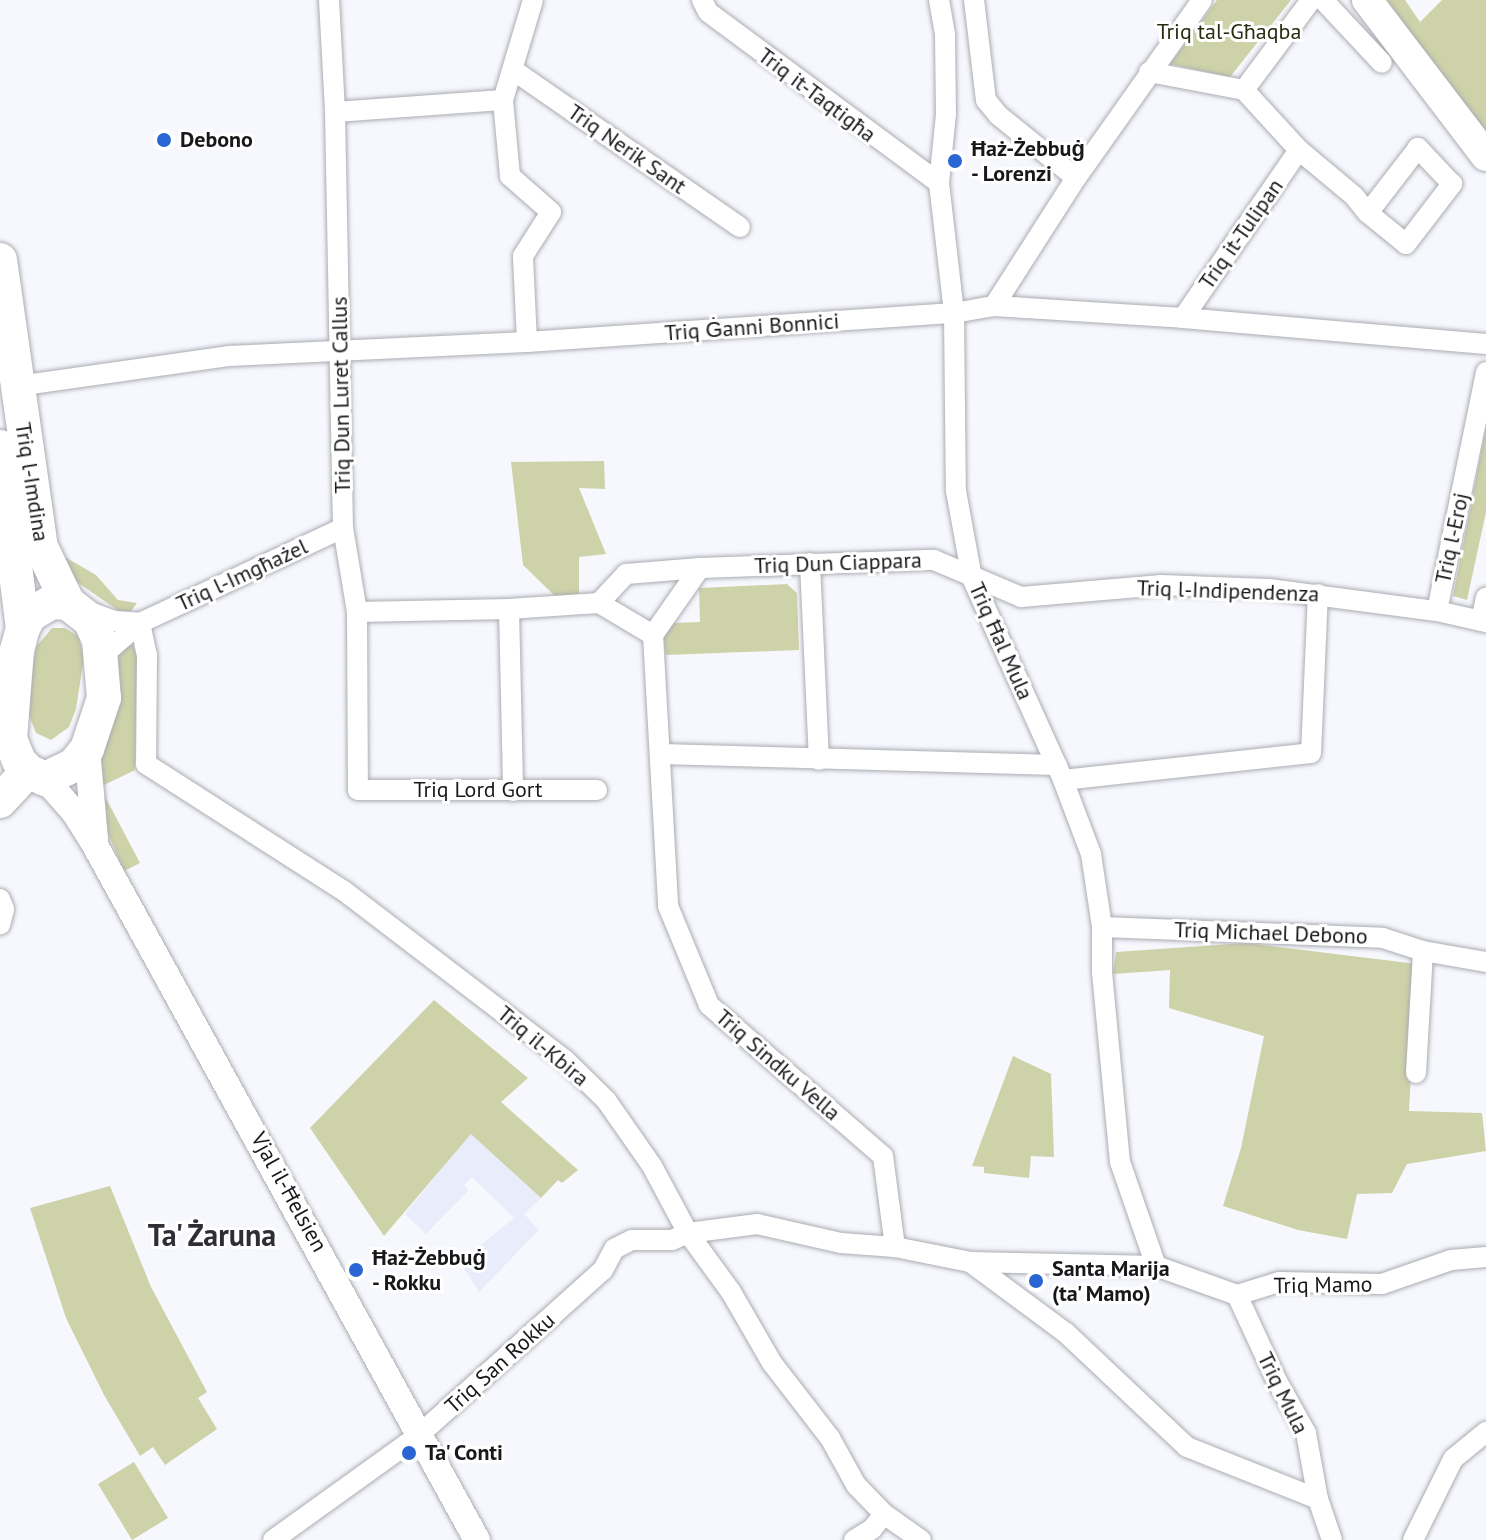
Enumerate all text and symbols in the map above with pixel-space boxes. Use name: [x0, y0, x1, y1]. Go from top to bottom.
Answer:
park label: Triq tal-Għaqba: [1157, 19, 1301, 45]
street label: Triq it-Taqtigħa: [753, 42, 881, 148]
street label: Triq Nerik Sant: [563, 98, 691, 200]
place label: Debono: [180, 127, 253, 153]
marker: Debono: [155, 131, 173, 149]
place label: Ħaż-Żebbuġ - Lorenzi: [971, 135, 1085, 186]
marker: Ħaż-Żebbuġ - Lorenzi: [946, 152, 964, 170]
street label: Triq it-Tulipan: [1193, 174, 1289, 294]
street label: Triq Dun Luret Callus: [326, 296, 356, 494]
street label: Triq Ġanni Bonnici: [664, 308, 840, 346]
street label: Triq l-Imdina: [10, 421, 54, 543]
street label: Triq l-Eroj: [1429, 490, 1475, 586]
street label: Triq l-Imgħażel: [172, 533, 312, 617]
street label: Triq Dun Ciappara: [754, 547, 922, 579]
street label: Triq l-Indipendenza: [1136, 575, 1320, 607]
street label: Triq Ħal Mula: [963, 578, 1039, 704]
street label: Triq Lord Gort: [414, 777, 542, 803]
street label: Triq Michael Debono: [1174, 916, 1368, 950]
street label: Triq il-Kbira: [492, 1000, 594, 1092]
street label: Triq Sindku Vella: [710, 1004, 846, 1126]
street label: Vjal il-Ħelsien: [245, 1128, 333, 1256]
district label: Ta' Żaruna: [146, 1217, 278, 1253]
place label: Ħaż-Żebbuġ - Rokku: [372, 1244, 486, 1296]
place label: Santa Marija (ta' Mamo): [1052, 1255, 1170, 1306]
marker: Ħaż-Żebbuġ - Rokku: [347, 1261, 365, 1279]
street label: Triq Mamo: [1273, 1271, 1373, 1299]
marker: Santa Marija (ta' Mamo): [1027, 1272, 1045, 1290]
street label: Triq San Rokku: [440, 1307, 560, 1419]
street label: Triq Mula: [1252, 1348, 1314, 1438]
place label: Ta' Conti: [425, 1440, 505, 1466]
marker: Ta' Conti: [400, 1444, 418, 1462]

